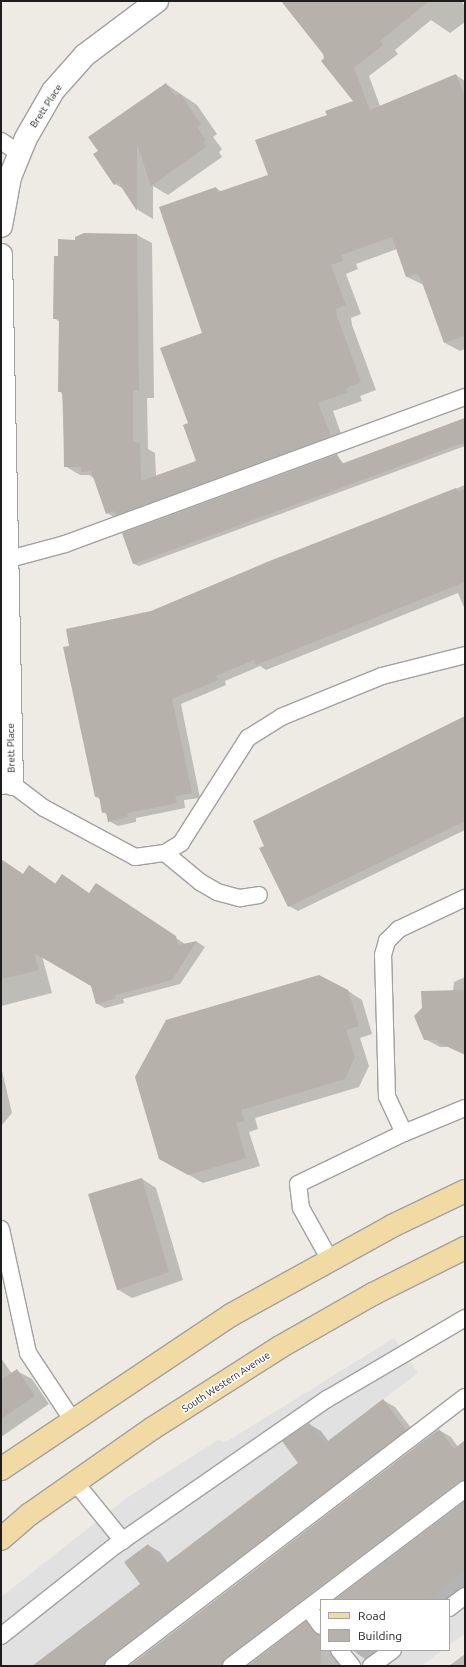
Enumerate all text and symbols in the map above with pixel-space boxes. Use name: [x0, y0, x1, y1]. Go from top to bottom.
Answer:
street label: Brett Place: [27, 82, 65, 130]
street label: Brett Place: [5, 723, 17, 773]
street label: South Western Avenue: [180, 1349, 272, 1415]
legend: [320, 1599, 450, 1651]
text: Road: [358, 1609, 386, 1622]
text: Building: [358, 1629, 402, 1642]

